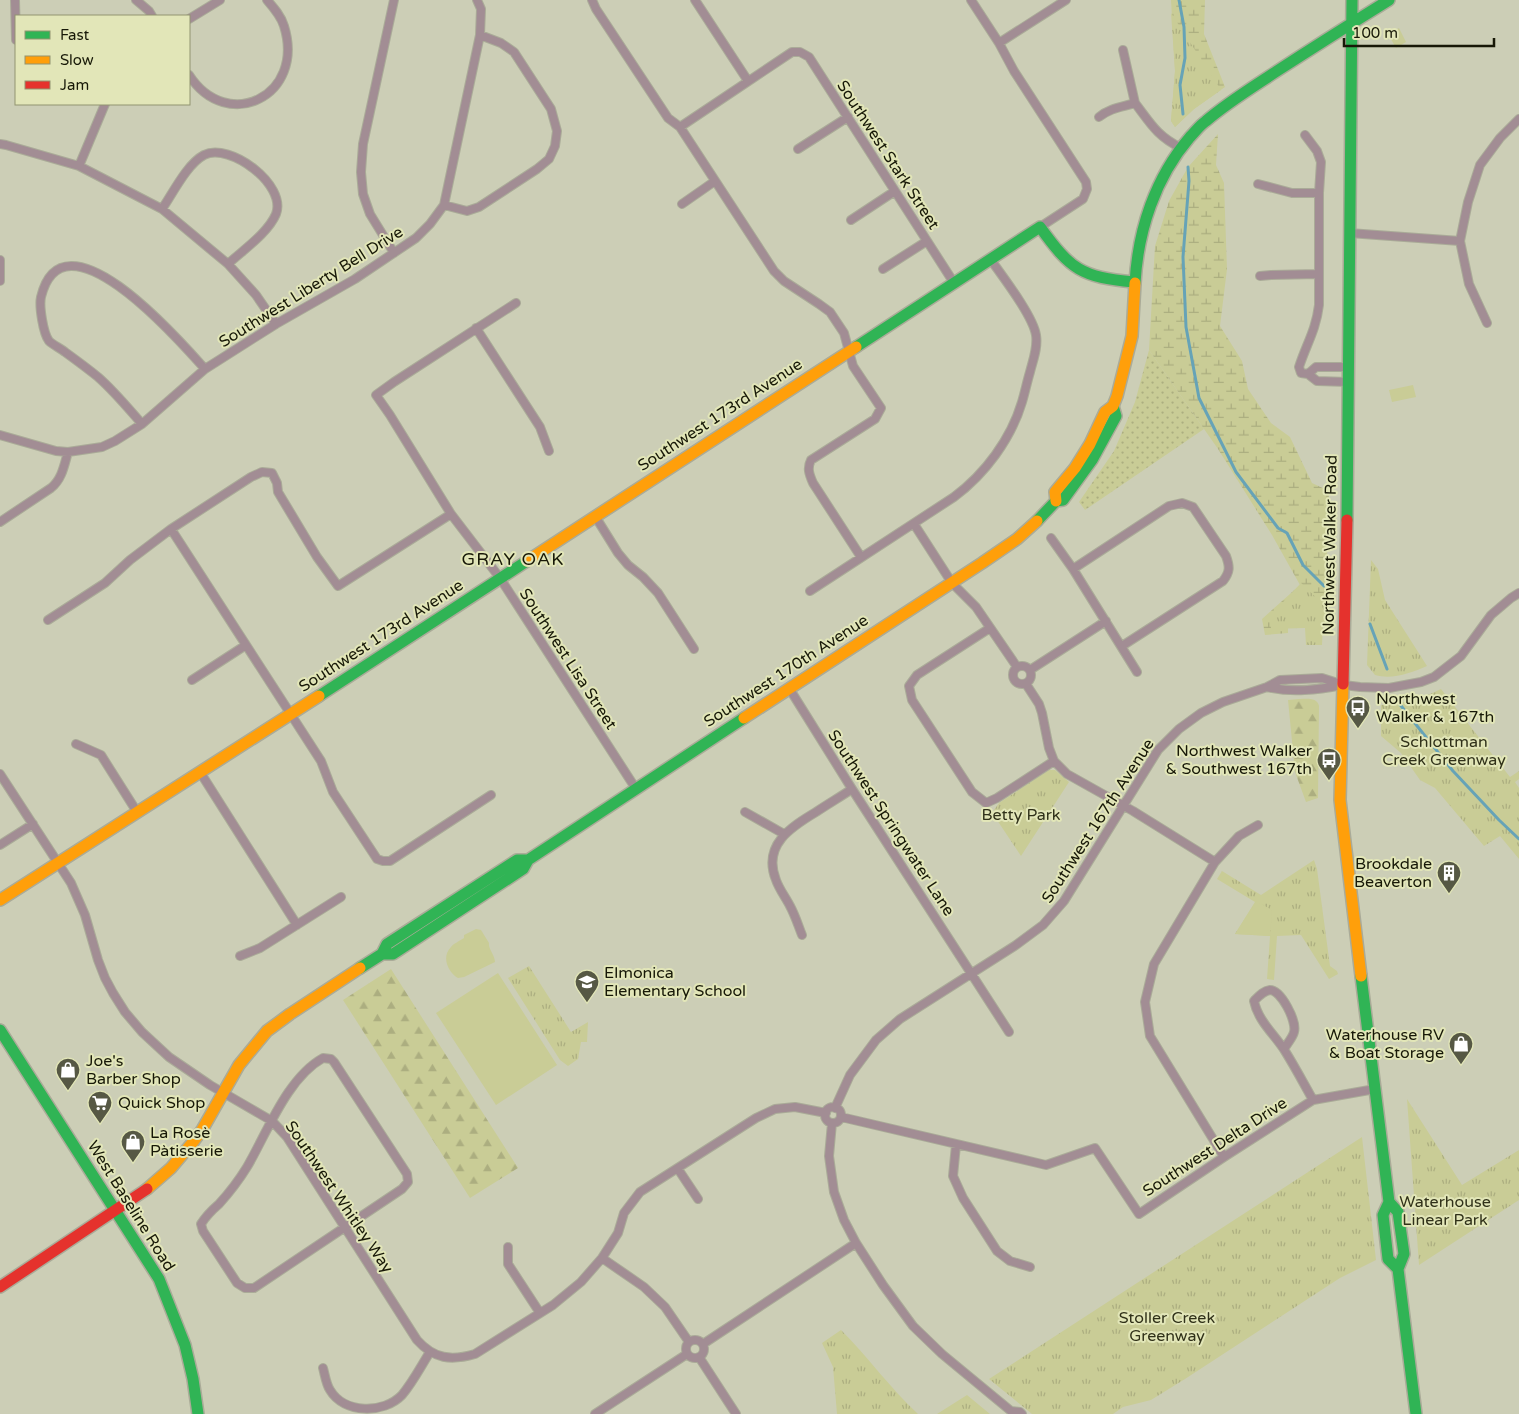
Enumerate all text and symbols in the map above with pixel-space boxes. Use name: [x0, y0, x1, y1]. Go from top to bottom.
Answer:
legend: [15, 15, 190, 105]
scale bar: [1344, 15, 1494, 47]
text: 100 m: [1352, 24, 1398, 42]
text: Fast: [60, 26, 90, 44]
text: Slow: [60, 51, 94, 69]
text: Jam: [60, 76, 89, 94]
street label: Southwest Stark Street: [832, 77, 944, 233]
street label: Southwest Liberty Bell Drive: [215, 222, 407, 352]
street label: Southwest 173rd Avenue: [634, 354, 806, 476]
street label: Northwest Walker Road: [1318, 455, 1342, 635]
district label: GRAY OAK: [462, 548, 564, 570]
street label: Southwest 173rd Avenue: [295, 575, 467, 697]
street label: Southwest Lisa Street: [515, 585, 621, 733]
street label: Southwest 170th Avenue: [700, 610, 872, 732]
place label: Northwest Walker & 167th: [1376, 689, 1494, 727]
bus stop icon: Northwest Walker & 167th: [1345, 695, 1371, 729]
street label: Southwest Springwater Lane: [823, 726, 959, 920]
park label: Schlottman Creek Greenway: [1382, 732, 1506, 770]
street label: Southwest 167th Avenue: [1037, 735, 1159, 907]
place label: Northwest Walker & Southwest 167th: [1166, 741, 1313, 779]
bus stop icon: Northwest Walker & Southwest 167th: [1316, 747, 1342, 781]
park label: Betty Park: [981, 805, 1061, 825]
place label: Brookdale Beaverton: [1354, 854, 1432, 892]
building icon: Brookdale Beaverton: [1436, 860, 1462, 894]
place label: Elmonica Elementary School: [604, 963, 746, 1001]
school or university icon: Elmonica Elementary School: [574, 969, 600, 1003]
place label: Waterhouse RV & Boat Storage: [1326, 1025, 1444, 1063]
shop icon: Waterhouse RV & Boat Storage: [1448, 1031, 1474, 1065]
place label: Joe's Barber Shop: [86, 1051, 181, 1089]
shop icon: Joe's Barber Shop: [55, 1057, 81, 1091]
supermarket icon: Quick Shop: [87, 1090, 113, 1124]
place label: Quick Shop: [118, 1093, 205, 1113]
street label: Southwest Delta Drive: [1139, 1093, 1291, 1201]
street label: Southwest Whitley Way: [281, 1117, 398, 1277]
place label: La Rosè Pàtisserie: [150, 1123, 223, 1161]
shop icon: La Rosè Pàtisserie: [120, 1129, 146, 1163]
street label: West Baseline Road: [83, 1137, 179, 1275]
park label: Waterhouse Linear Park: [1399, 1192, 1491, 1230]
park label: Stoller Creek Greenway: [1119, 1308, 1215, 1346]

